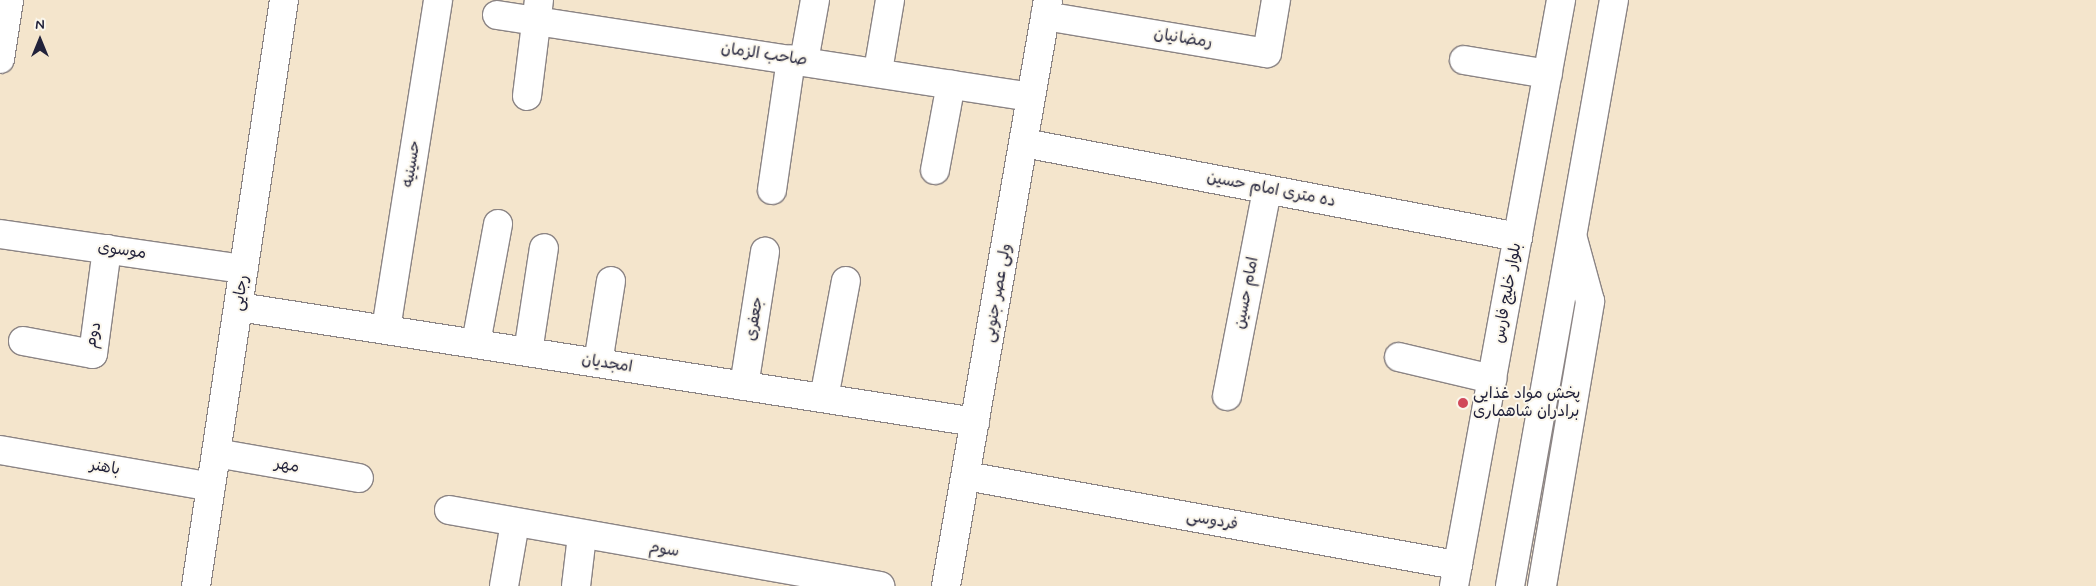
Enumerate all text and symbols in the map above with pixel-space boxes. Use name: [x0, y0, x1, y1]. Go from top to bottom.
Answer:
north arrow: [15, 15, 65, 65]
text: N: [35, 16, 45, 34]
street label: رمضانیان: [1152, 25, 1214, 53]
street label: صاحب الزمان: [720, 39, 808, 71]
street label: حسینیه: [399, 139, 425, 189]
street label: ده متری امام حسین: [1205, 168, 1337, 212]
street label: موسوی: [97, 238, 147, 264]
street label: بلوار خلیج فارس: [1490, 241, 1526, 345]
street label: ولی عصر جنوبی: [980, 242, 1016, 344]
street label: امام حسین: [1231, 255, 1263, 331]
street label: رجایی: [229, 274, 253, 312]
street label: جعفری: [742, 296, 768, 342]
street label: دوم: [82, 320, 106, 350]
street label: امجدیان: [580, 351, 634, 377]
place label: پخش مواد غذایی برادران شاهماری: [1473, 384, 1580, 422]
marker: پخش مواد غذایی برادران شاهماری: [1457, 397, 1469, 409]
street label: مهر: [273, 454, 301, 478]
street label: باهنر: [89, 456, 121, 480]
street label: فردوسی: [1185, 507, 1239, 535]
street label: سوم: [648, 538, 680, 562]

